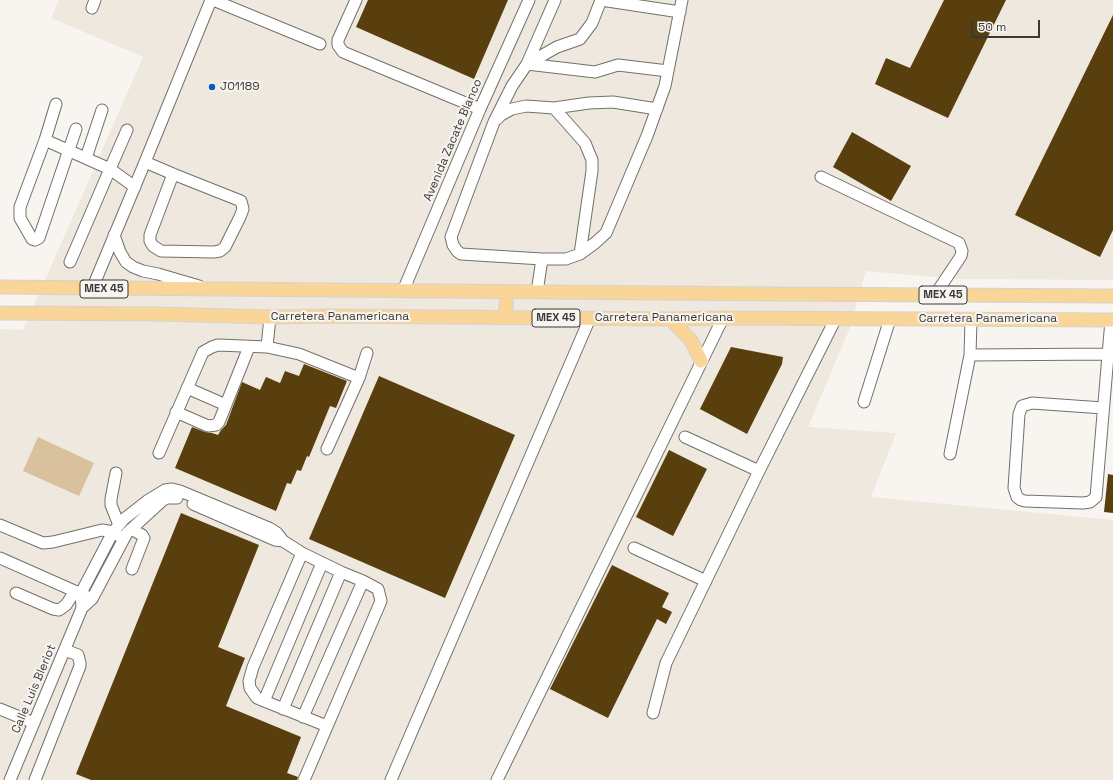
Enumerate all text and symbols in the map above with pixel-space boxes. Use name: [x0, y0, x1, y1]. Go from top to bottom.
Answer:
scale bar: [973, 12, 1042, 38]
text: 50 m: [978, 19, 1006, 35]
street label: Avenida Zacate Blanco: [421, 77, 485, 203]
place label: J01189: [220, 80, 260, 94]
marker: J01189: [207, 82, 217, 92]
road number: MEX 45: [80, 280, 128, 298]
road number: MEX 45: [919, 286, 967, 304]
road number: MEX 45: [532, 309, 580, 327]
street label: Carretera Panamericana: [271, 310, 409, 324]
street label: Carretera Panamericana: [595, 311, 733, 325]
street label: Carretera Panamericana: [919, 312, 1057, 326]
street label: Calle Luis Bleriot: [9, 642, 59, 736]

